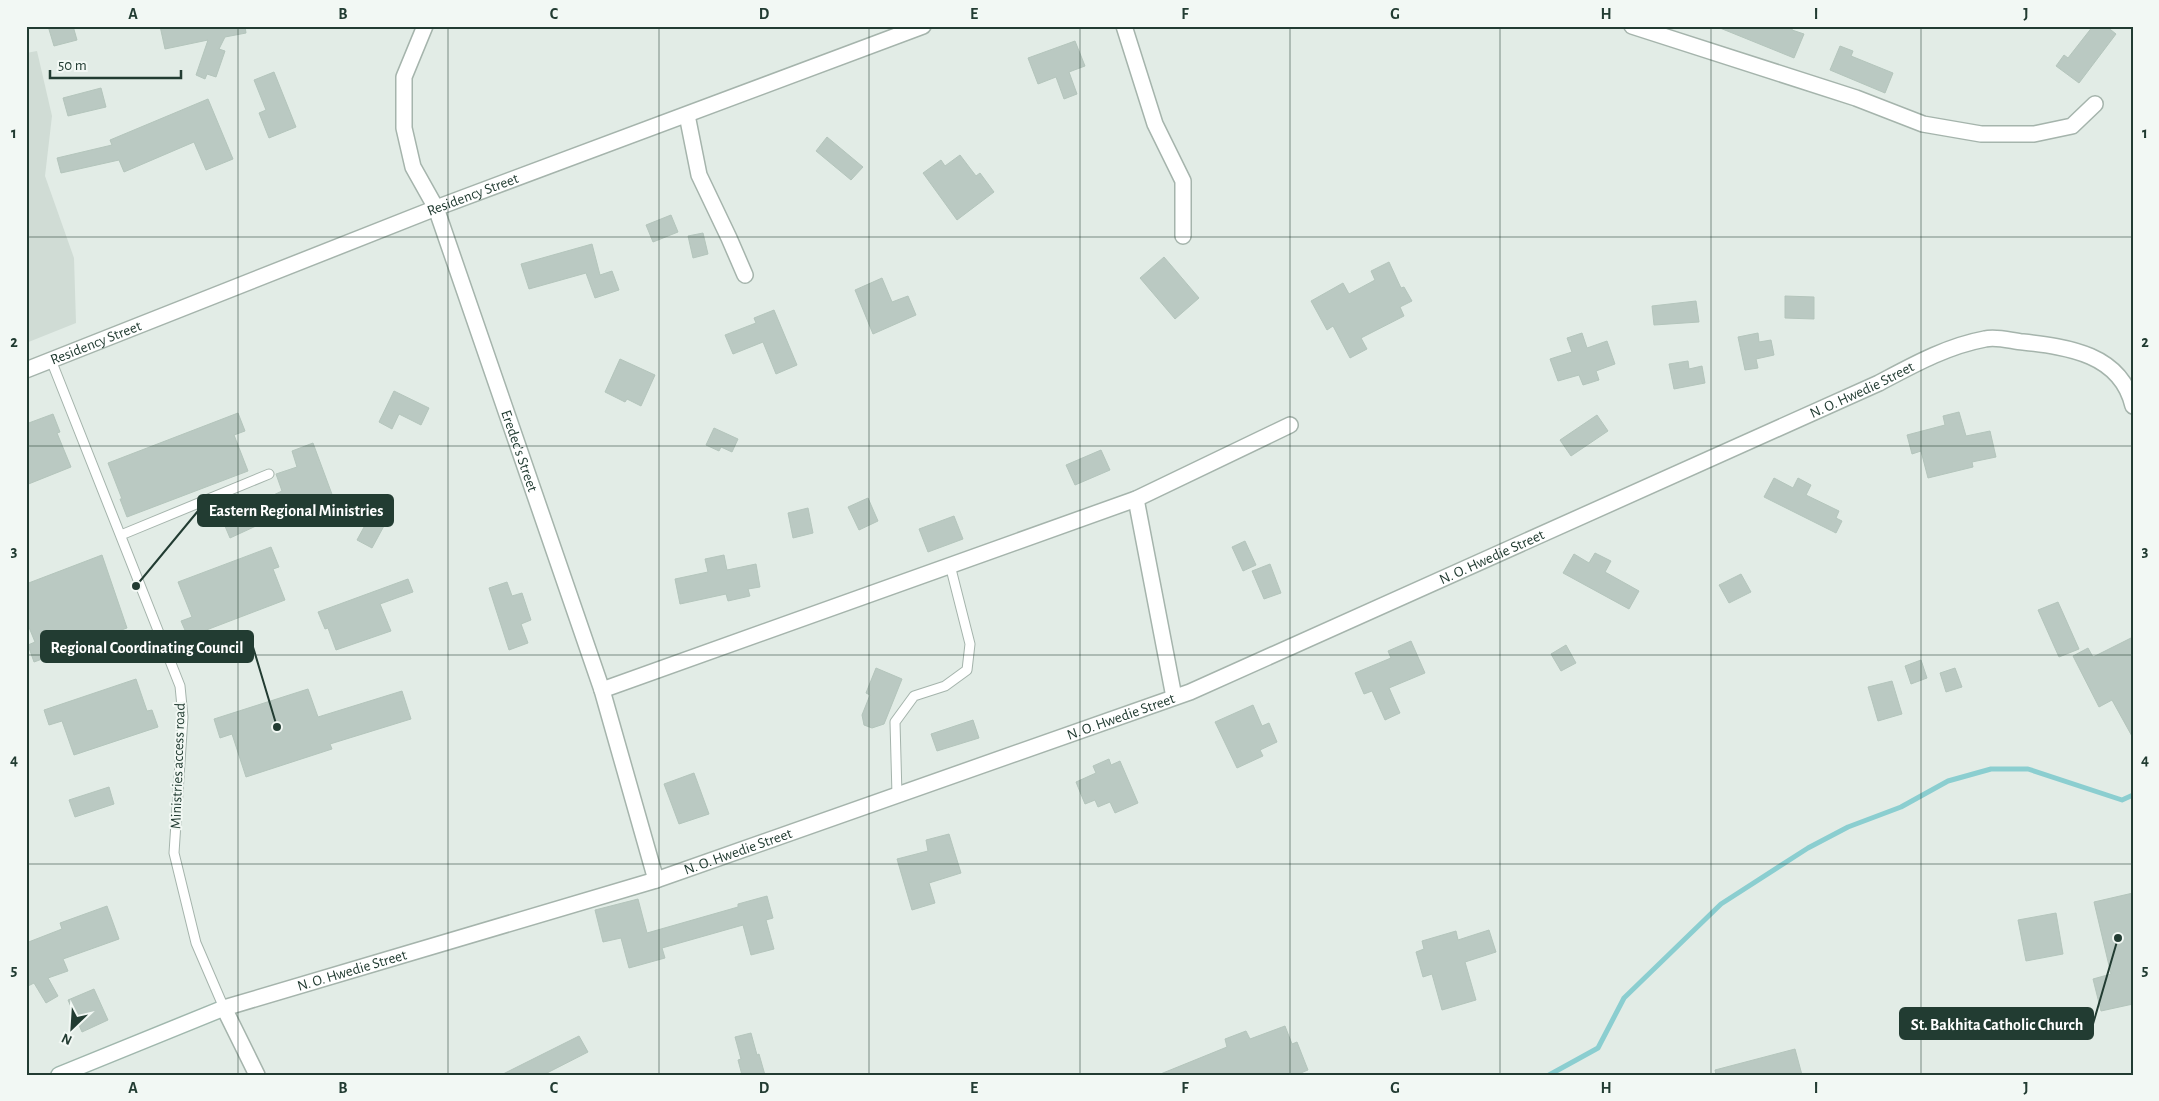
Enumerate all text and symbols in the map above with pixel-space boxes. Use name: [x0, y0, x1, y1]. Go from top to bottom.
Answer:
text: A: [128, 6, 138, 22]
text: B: [338, 6, 348, 22]
text: C: [550, 6, 559, 22]
text: D: [759, 6, 770, 22]
text: E: [970, 6, 978, 22]
text: F: [1181, 6, 1189, 22]
text: G: [1390, 6, 1400, 22]
text: H: [1600, 6, 1612, 22]
text: I: [1814, 6, 1818, 22]
text: J: [2023, 6, 2029, 22]
scale bar: [50, 48, 181, 80]
text: 50 m: [58, 58, 87, 73]
text: 1: [11, 125, 17, 141]
text: 1: [2142, 125, 2148, 141]
street label: Residency Street: [425, 170, 521, 218]
street label: Residency Street: [48, 318, 144, 367]
text: 2: [10, 334, 18, 350]
text: 2: [2141, 334, 2149, 350]
street label: N. O. Hwedie Street: [1807, 359, 1916, 421]
street label: Eredec's Street: [499, 408, 541, 494]
callout: Eastern Regional Ministries: [198, 495, 393, 526]
text: Eastern Regional Ministries: [209, 503, 383, 519]
street label: N. O. Hwedie Street: [1437, 527, 1547, 587]
text: 3: [11, 543, 18, 559]
text: 3: [2142, 543, 2149, 559]
callout: Regional Coordinating Council: [41, 631, 253, 662]
text: Regional Coordinating Council: [51, 640, 243, 656]
street label: N. O. Hwedie Street: [1065, 690, 1177, 742]
street label: Ministries access road: [168, 702, 188, 829]
text: 4: [10, 752, 18, 768]
text: 4: [2141, 752, 2149, 768]
street label: N. O. Hwedie Street: [682, 825, 794, 877]
street label: N. O. Hwedie Street: [295, 947, 408, 993]
text: 5: [11, 962, 18, 978]
text: 5: [2142, 962, 2149, 978]
north arrow: [48, 1004, 98, 1054]
callout: St. Bakhita Catholic Church: [1900, 1008, 2093, 1039]
text: St. Bakhita Catholic Church: [1911, 1017, 2083, 1033]
text: N: [60, 1030, 74, 1047]
text: A: [128, 1080, 138, 1096]
text: B: [338, 1080, 348, 1096]
text: C: [550, 1080, 559, 1096]
text: D: [759, 1080, 770, 1096]
text: E: [970, 1080, 978, 1096]
text: F: [1181, 1080, 1189, 1096]
text: G: [1390, 1080, 1400, 1096]
text: H: [1600, 1080, 1612, 1096]
text: I: [1814, 1080, 1818, 1096]
text: J: [2023, 1080, 2029, 1096]

